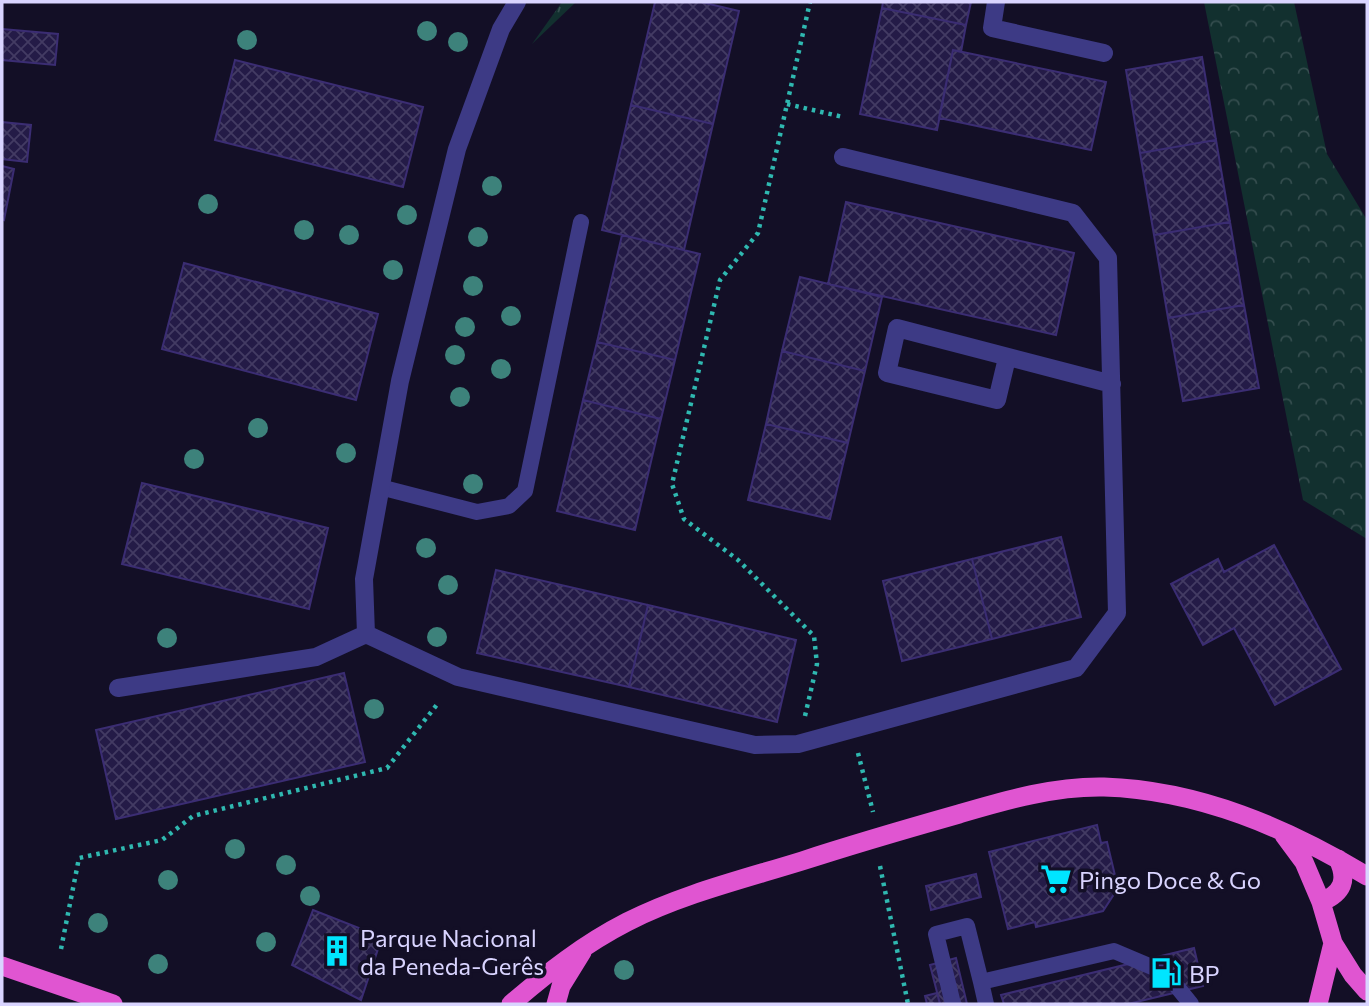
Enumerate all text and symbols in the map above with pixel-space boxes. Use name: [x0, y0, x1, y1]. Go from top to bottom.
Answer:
supermarket icon: Pingo Doce & Go: [1039, 862, 1073, 896]
place label: Pingo Doce & Go: [1079, 865, 1261, 894]
place label: Parque Nacional da Peneda-Gerês: [360, 923, 544, 980]
building icon: Parque Nacional da Peneda-Gerês: [320, 934, 354, 968]
fuel station icon: BP: [1149, 956, 1183, 990]
place label: BP: [1189, 959, 1220, 988]

